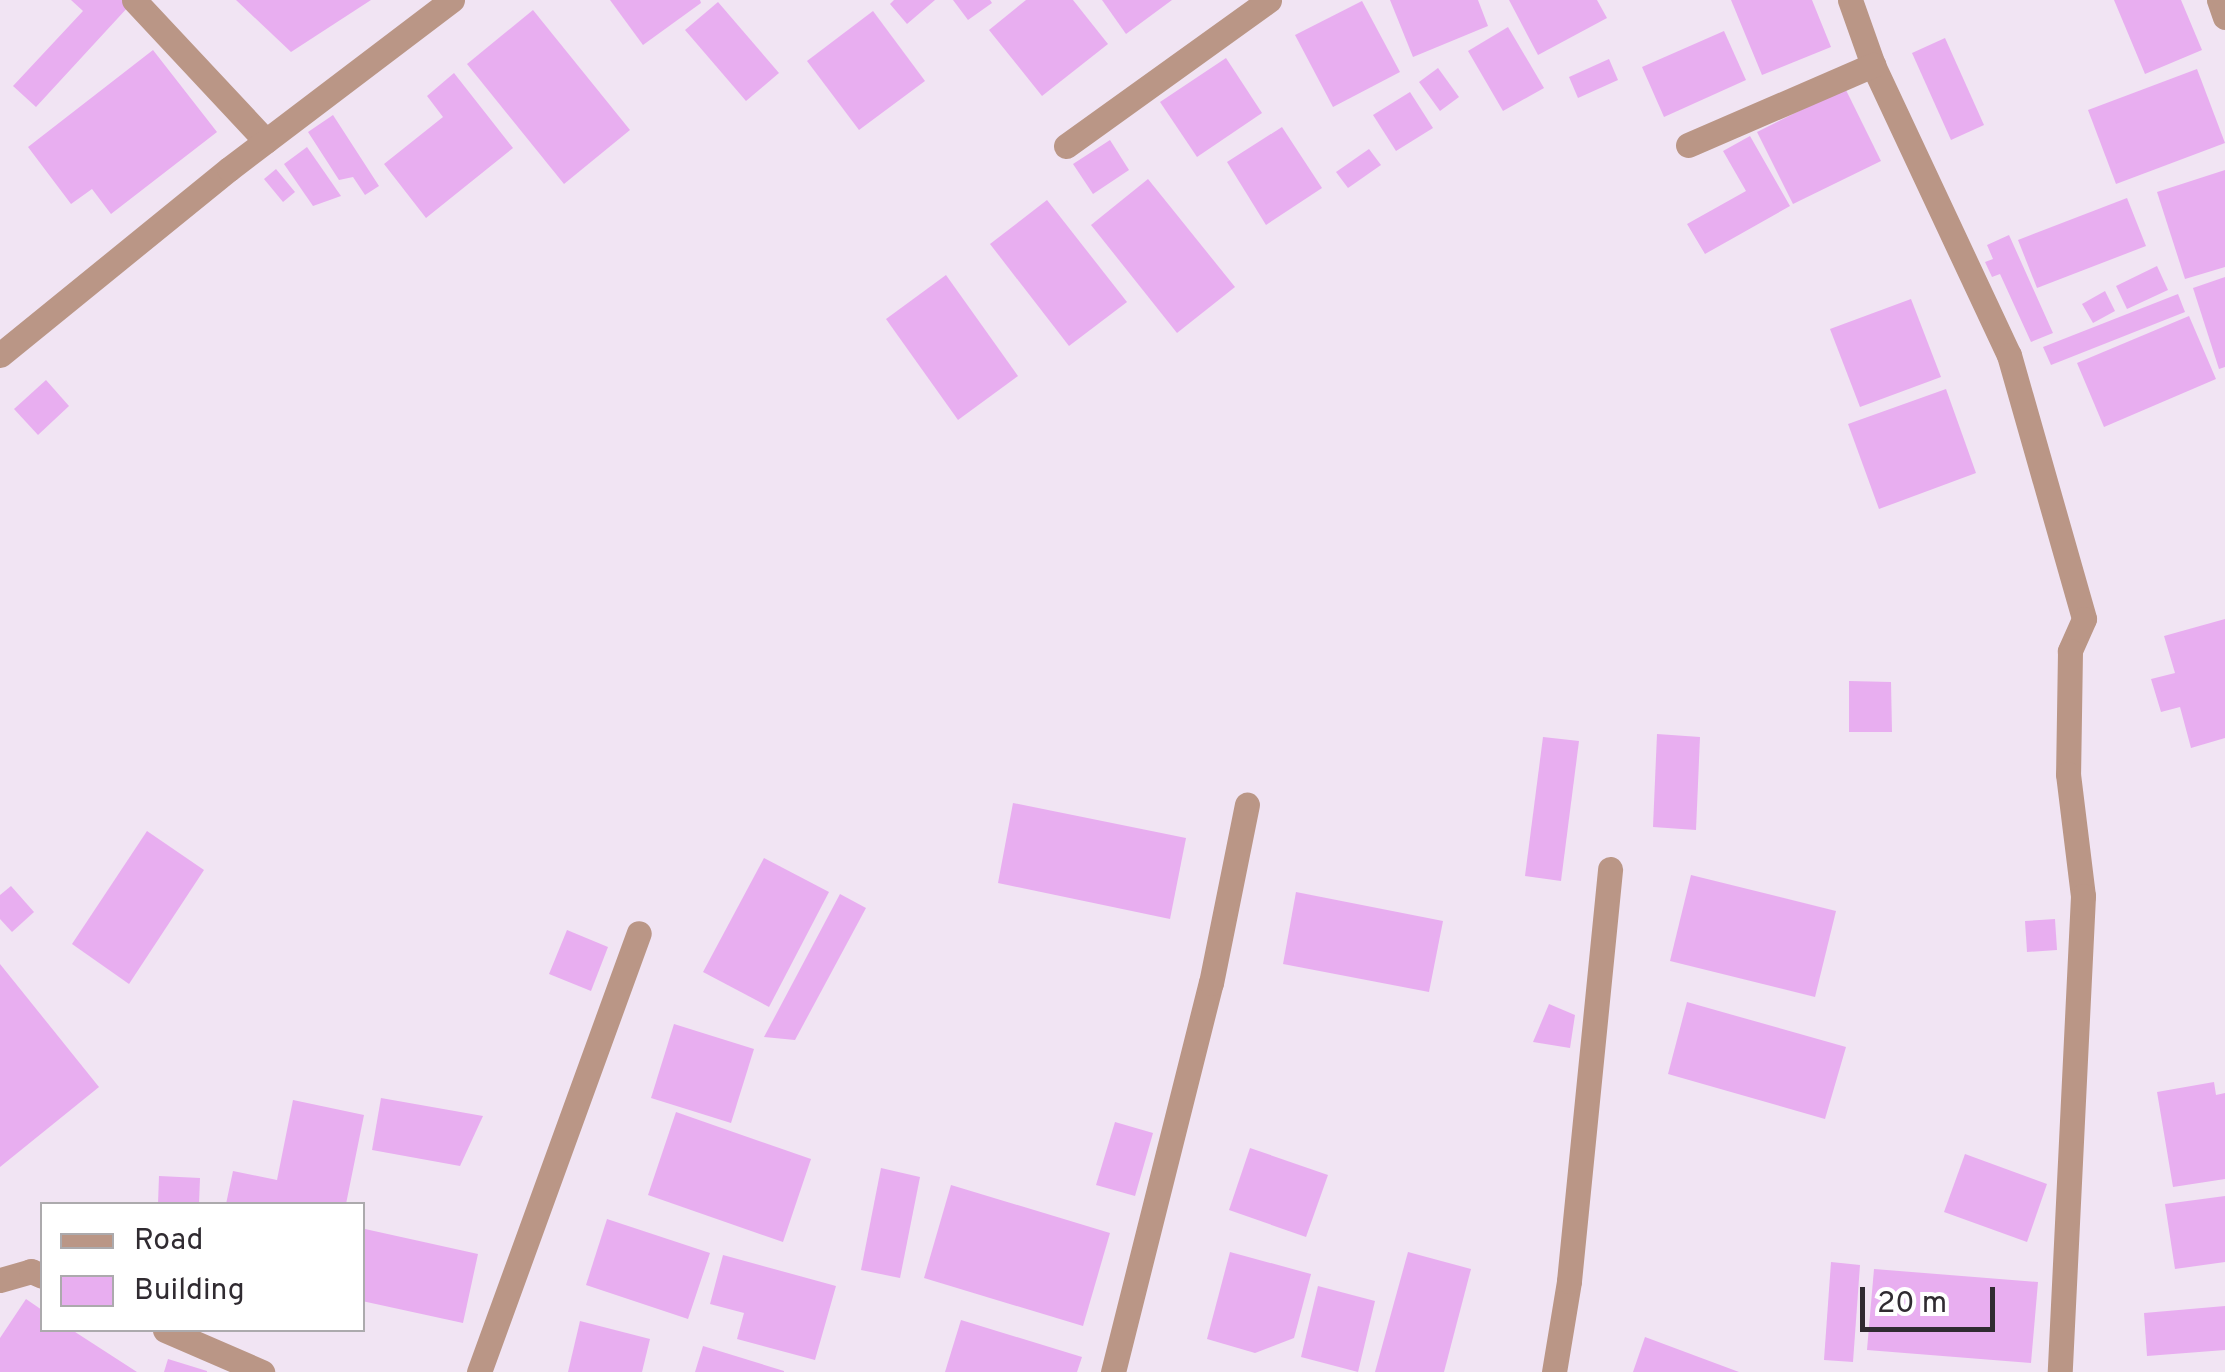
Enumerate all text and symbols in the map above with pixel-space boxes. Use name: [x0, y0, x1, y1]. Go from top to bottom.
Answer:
legend: [40, 1202, 365, 1332]
text: Road: [134, 1223, 203, 1260]
scale bar: [1865, 1267, 2000, 1329]
text: Building: [134, 1273, 245, 1310]
text: 20 m: [1877, 1286, 1947, 1323]

